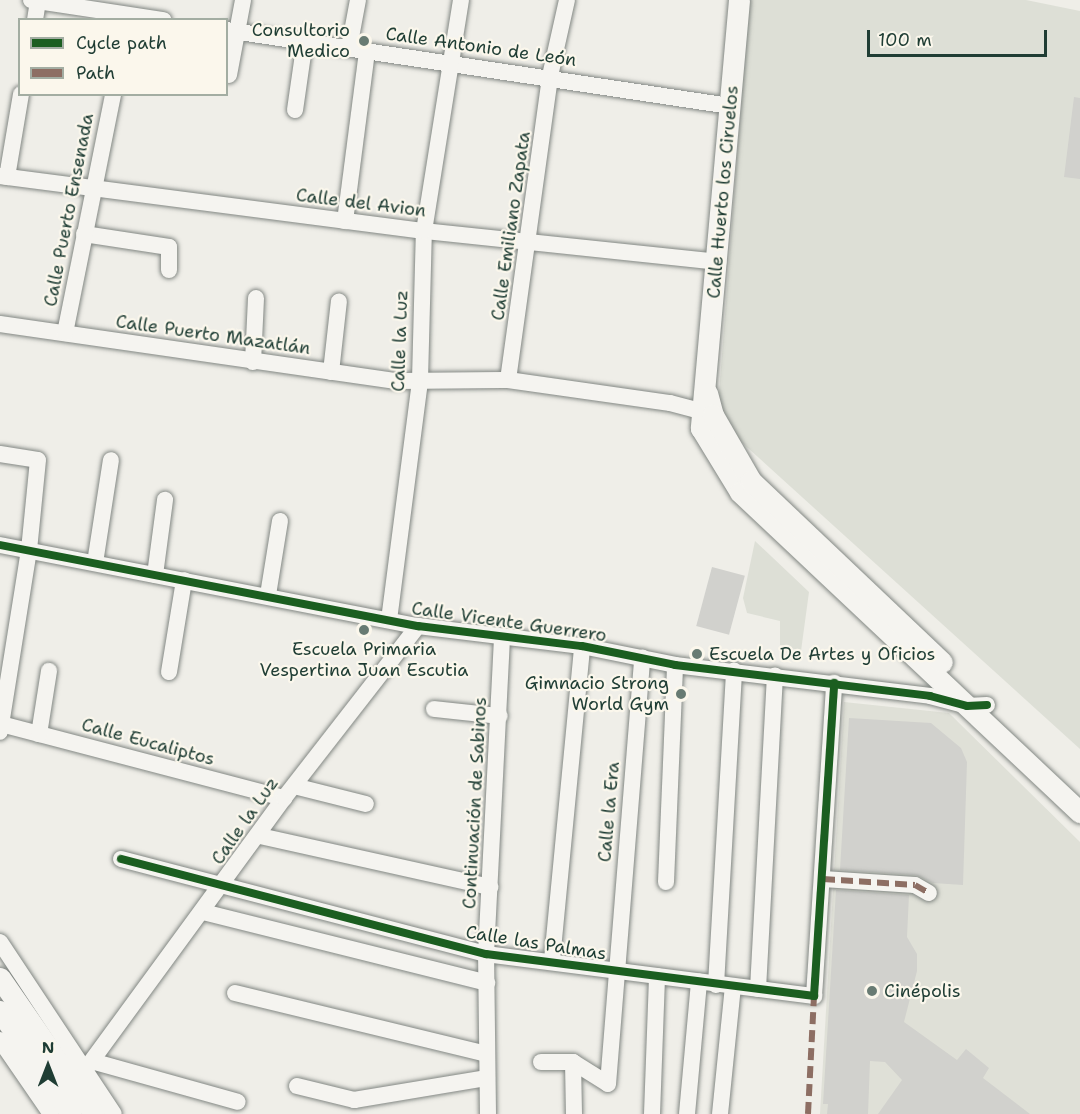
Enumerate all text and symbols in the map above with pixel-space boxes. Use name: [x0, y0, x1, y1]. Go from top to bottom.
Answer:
legend: [18, 18, 228, 96]
scale bar: [870, 18, 1050, 56]
place label: Consultorio Medico: [252, 20, 350, 63]
street label: Calle Antonio de León: [384, 23, 578, 71]
text: 100 m: [878, 28, 932, 52]
text: Cycle path: [76, 31, 167, 55]
marker: Consultorio Medico: [355, 32, 373, 50]
text: Path: [76, 61, 115, 85]
street label: Calle Huerto los Ciruelos: [703, 85, 743, 299]
street label: Calle Puerto Ensenada: [40, 112, 98, 308]
street label: Calle Emiliano Zapata: [487, 130, 535, 322]
street label: Calle del Avion: [295, 184, 427, 222]
street label: Calle la Luz: [387, 290, 413, 392]
street label: Calle Puerto Mazatlán: [114, 311, 312, 359]
street label: Calle Vicente Guerrero: [410, 598, 608, 646]
marker: Escuela Primaria Vespertina Juan Escutia: [357, 623, 371, 637]
place label: Escuela Primaria Vespertina Juan Escutia: [260, 639, 468, 682]
place label: Escuela De Artes y Oficios: [709, 643, 936, 665]
marker: Escuela De Artes y Oficios: [690, 647, 704, 661]
place label: Gimnacio Strong World Gym: [525, 673, 669, 716]
marker: Gimnacio Strong World Gym: [674, 687, 688, 701]
street label: Continuación de Sabinos: [459, 696, 491, 910]
street label: Calle Eucaliptos: [79, 714, 217, 770]
street label: Calle la Era: [594, 761, 624, 863]
street label: Calle la Luz: [207, 773, 283, 869]
street label: Calle las Palmas: [464, 921, 608, 965]
place label: Cinépolis: [884, 980, 961, 1002]
marker: Cinépolis: [865, 984, 879, 998]
north arrow: [18, 1036, 78, 1096]
text: N: [42, 1037, 54, 1058]

